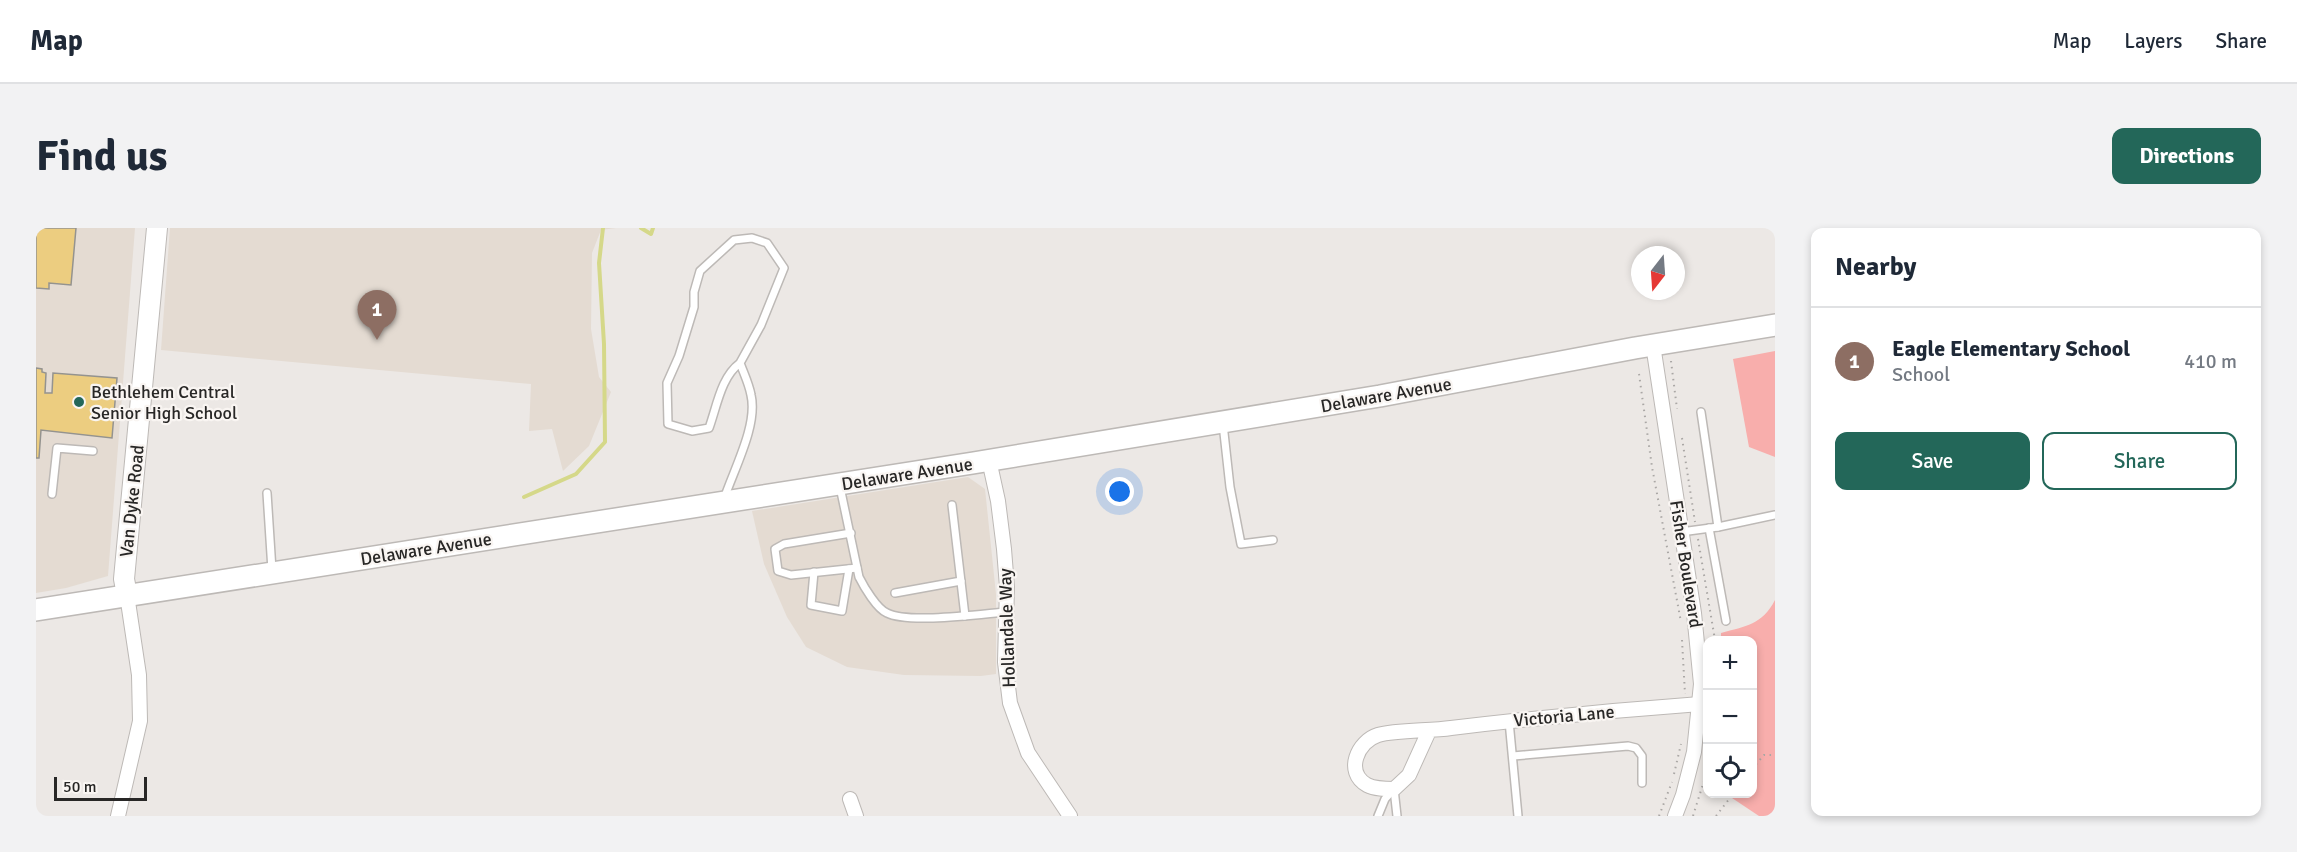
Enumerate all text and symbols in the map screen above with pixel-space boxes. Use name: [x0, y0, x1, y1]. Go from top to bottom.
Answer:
text: Map: [30, 24, 83, 58]
text: Map: [2053, 28, 2091, 54]
text: Layers: [2124, 28, 2182, 54]
text: Share: [2215, 28, 2267, 54]
button: Directions: [2112, 128, 2261, 184]
text: Find us: [36, 131, 167, 182]
north arrow: [1631, 246, 1685, 300]
text: Nearby: [1835, 251, 1916, 283]
pin: 1: [358, 291, 396, 340]
text: Eagle Elementary School: [1892, 335, 2130, 362]
text: 1: [1849, 349, 1860, 374]
text: 410 m: [2184, 349, 2237, 374]
text: School: [1892, 362, 1950, 387]
street label: Delaware Avenue: [1319, 373, 1453, 417]
place label: Bethlehem Central Senior High School: [91, 381, 237, 424]
marker: Bethlehem Central Senior High School: [72, 395, 86, 409]
button: Save: [1835, 432, 2030, 490]
button: Share: [2042, 432, 2237, 490]
street label: Van Dyke Road: [115, 444, 149, 558]
street label: Delaware Avenue: [840, 453, 974, 495]
your location: [1105, 477, 1134, 506]
street label: Fisher Boulevard: [1665, 499, 1707, 629]
street label: Delaware Avenue: [359, 528, 493, 570]
street label: Hollandale Way: [994, 567, 1020, 688]
map controls: [1703, 636, 1757, 798]
button: +: [1703, 636, 1757, 690]
button: −: [1703, 690, 1757, 744]
street label: Victoria Lane: [1513, 701, 1615, 731]
button: locate: [1703, 744, 1757, 798]
scale bar: [54, 774, 147, 802]
text: 50 m: [63, 777, 97, 797]

